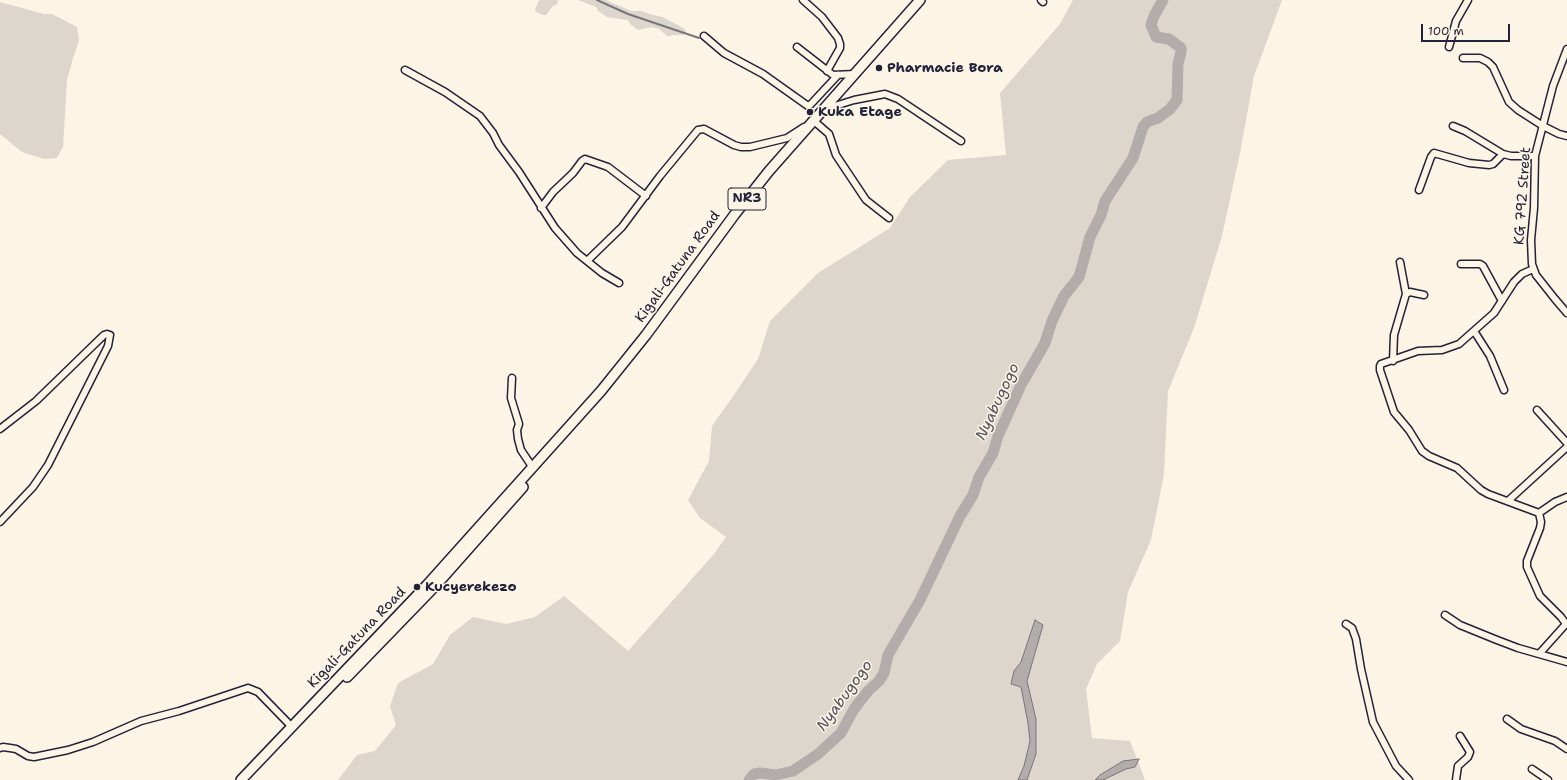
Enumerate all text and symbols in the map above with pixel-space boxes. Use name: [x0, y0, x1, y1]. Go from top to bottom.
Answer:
scale bar: [1423, 16, 1512, 42]
text: 100 m: [1428, 23, 1464, 39]
place label: Pharmacie Bora: [887, 60, 1003, 76]
marker: Pharmacie Bora: [874, 63, 884, 73]
place label: Kuka Etage: [818, 104, 902, 120]
marker: Kuka Etage: [805, 107, 815, 117]
street label: KG 792 Street: [1511, 147, 1535, 245]
road number: NR3: [728, 188, 766, 210]
street label: Kigali-Gatuna Road: [632, 208, 724, 326]
water label: Nyabugogo: [972, 361, 1024, 443]
place label: Kucyerekezo: [425, 579, 517, 595]
marker: Kucyerekezo: [412, 582, 422, 592]
street label: Kigali-Gatuna Road: [305, 584, 409, 692]
water label: Nyabugogo: [813, 657, 877, 735]

